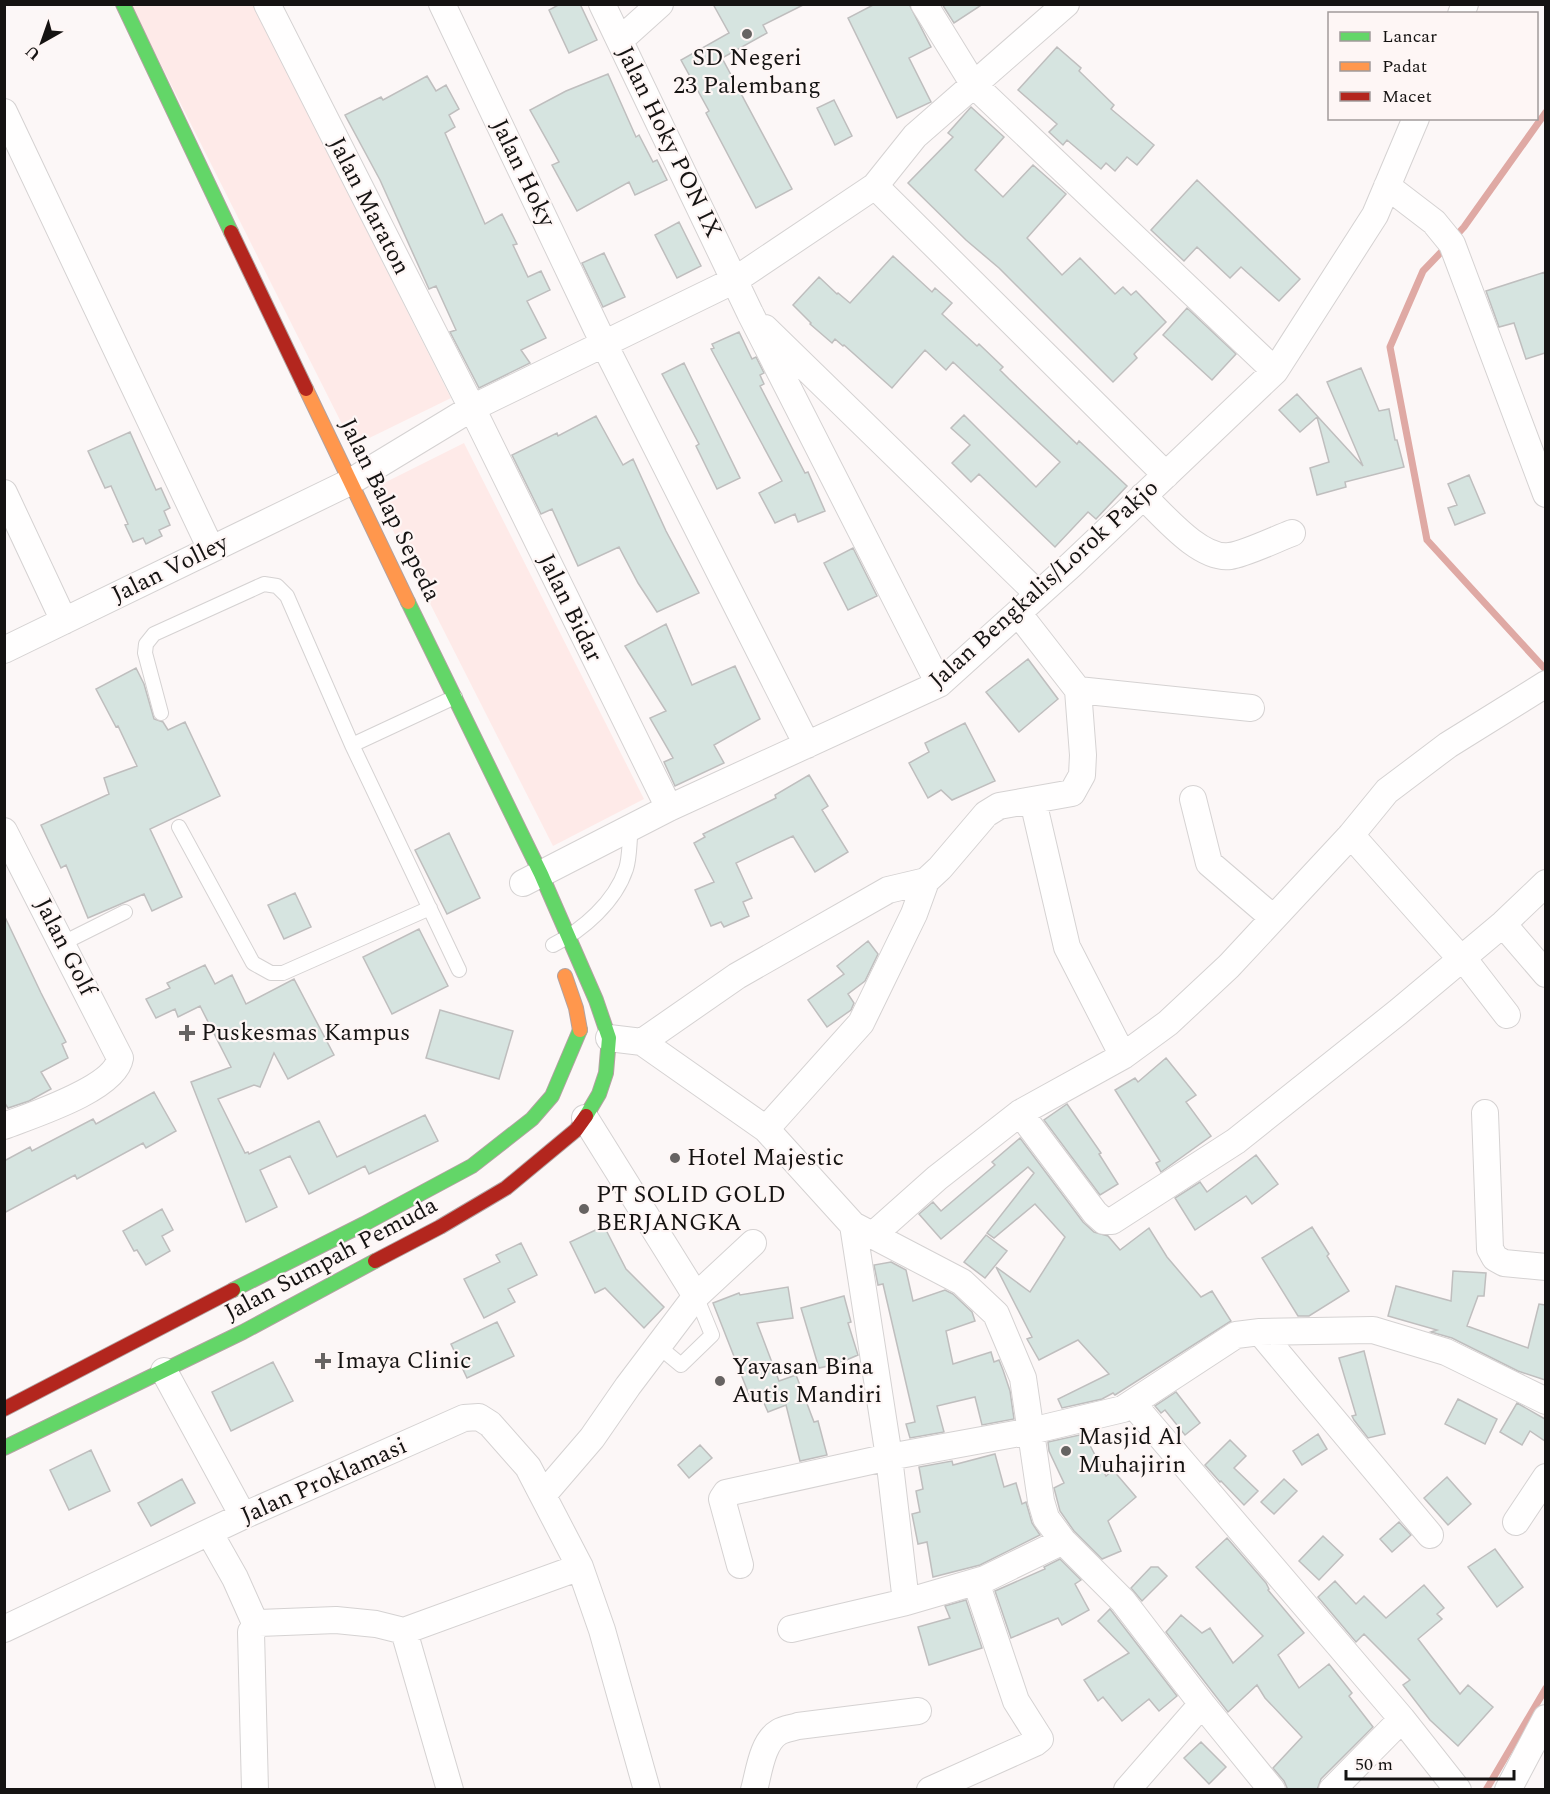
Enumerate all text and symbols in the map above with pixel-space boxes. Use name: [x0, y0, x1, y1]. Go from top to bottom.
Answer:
north arrow: [12, 12, 72, 72]
legend: [1328, 12, 1538, 120]
text: Lancar: [1382, 23, 1437, 50]
marker: SD Negeri 23 Palembang: [740, 27, 754, 41]
text: U: [20, 39, 46, 66]
street label: Jalan Hoky PON IX: [607, 40, 731, 244]
place label: SD Negeri 23 Palembang: [673, 40, 821, 104]
text: Padat: [1382, 53, 1427, 80]
text: Macet: [1382, 83, 1432, 110]
street label: Jalan Hoky: [481, 113, 565, 234]
street label: Jalan Maraton: [319, 131, 419, 281]
street label: Jalan Balap Sepeda: [330, 412, 450, 608]
street label: Jalan Bengkalis/Lorok Pakjo: [921, 471, 1167, 697]
street label: Jalan Volley: [106, 525, 236, 613]
street label: Jalan Bidar: [528, 548, 612, 668]
street label: Jalan Golf: [25, 892, 106, 1004]
place label: Puskesmas Kampus: [201, 1015, 410, 1051]
marker: Puskesmas Kampus: [178, 1024, 196, 1042]
place label: Hotel Majestic: [687, 1140, 844, 1176]
marker: Hotel Majestic: [668, 1151, 682, 1165]
place label: PT SOLID GOLD BERJANGKA: [596, 1177, 786, 1241]
street label: Jalan Sumpah Pemuda: [218, 1187, 444, 1330]
marker: PT SOLID GOLD BERJANGKA: [577, 1202, 591, 1216]
place label: Imaya Clinic: [336, 1343, 472, 1379]
place label: Yayasan Bina Autis Mandiri: [732, 1349, 882, 1413]
marker: Imaya Clinic: [314, 1352, 332, 1370]
marker: Yayasan Bina Autis Mandiri: [713, 1374, 727, 1388]
place label: Masjid Al Muhajirin: [1078, 1419, 1186, 1483]
street label: Jalan Proklamasi: [235, 1428, 413, 1534]
marker: Masjid Al Muhajirin: [1059, 1444, 1073, 1458]
scale bar: [1346, 1743, 1514, 1781]
text: 50 m: [1355, 1751, 1393, 1778]

